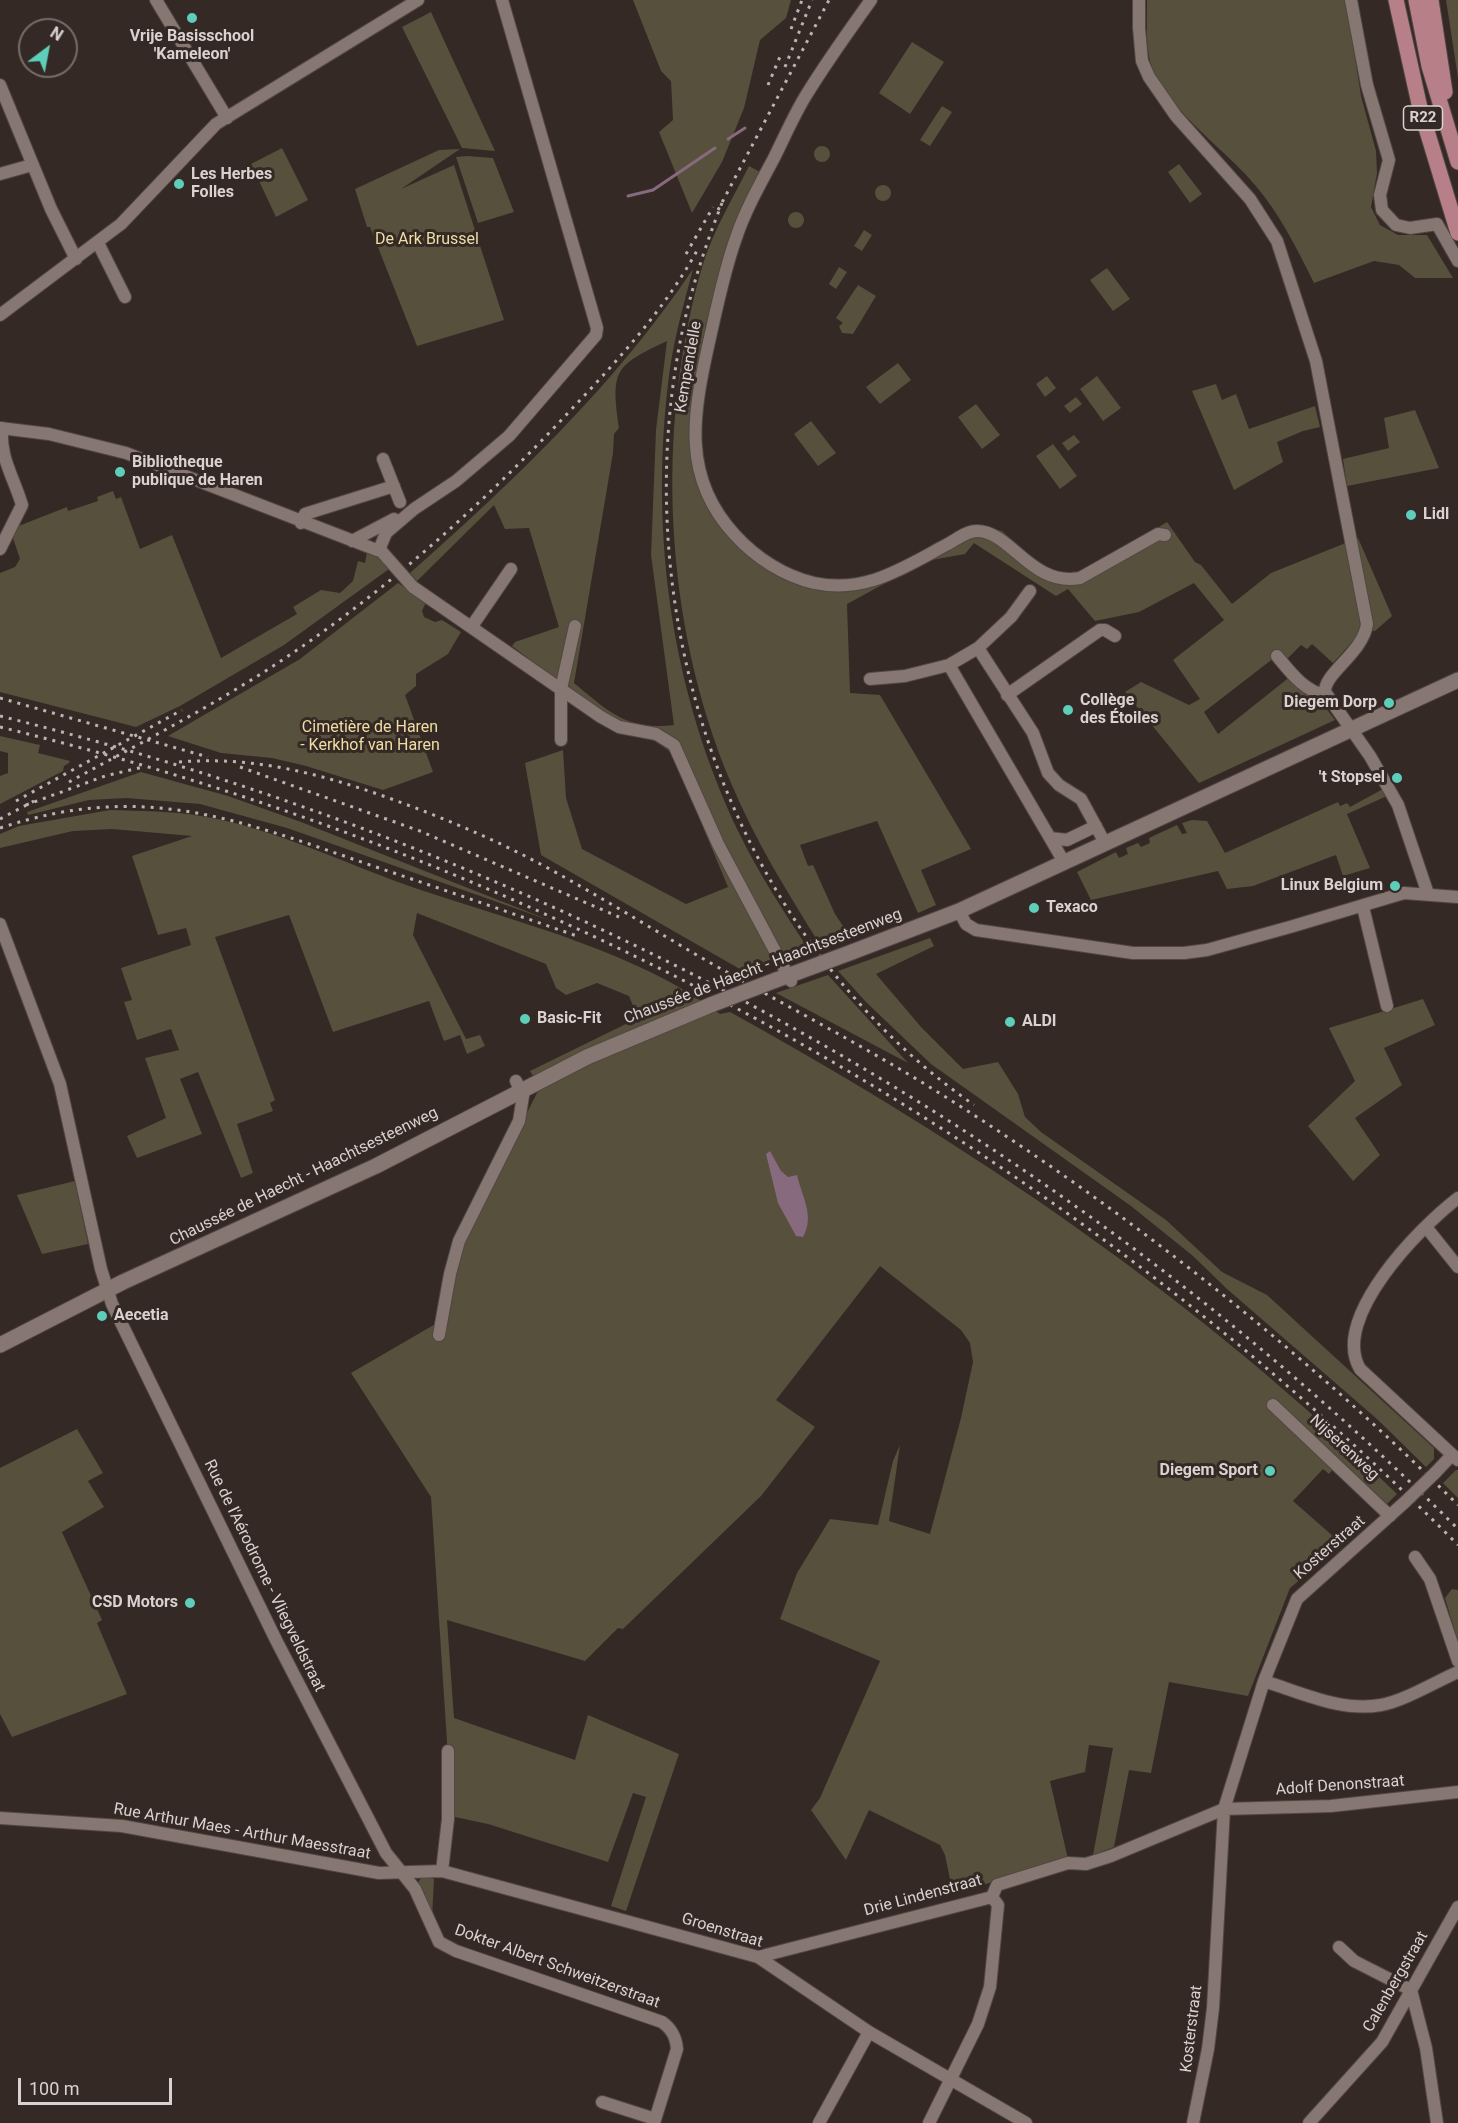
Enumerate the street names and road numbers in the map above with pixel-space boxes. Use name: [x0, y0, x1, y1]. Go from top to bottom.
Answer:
road number: R22: [1404, 106, 1442, 130]
street label: Kempendelle: [672, 320, 706, 414]
street label: Chaussée de Haecht - Haachtsesteenweg: [621, 905, 905, 1029]
street label: Chaussée de Haecht - Haachtsesteenweg: [167, 1104, 441, 1250]
street label: Nijserenweg: [1305, 1411, 1383, 1485]
street label: Rue de l'Aérodrome - Vliegveldstraat: [199, 1457, 329, 1695]
street label: Kosterstraat: [1291, 1512, 1369, 1584]
street label: Adolf Denonstraat: [1275, 1772, 1405, 1800]
street label: Rue Arthur Maes - Arthur Maesstraat: [112, 1800, 372, 1864]
street label: Drie Lindenstraat: [862, 1871, 984, 1921]
street label: Groenstraat: [679, 1910, 765, 1952]
street label: Dokter Albert Schweitzerstraat: [452, 1921, 662, 2013]
street label: Calenbergstraat: [1359, 1928, 1433, 2036]
street label: Kosterstraat: [1177, 1984, 1207, 2074]

